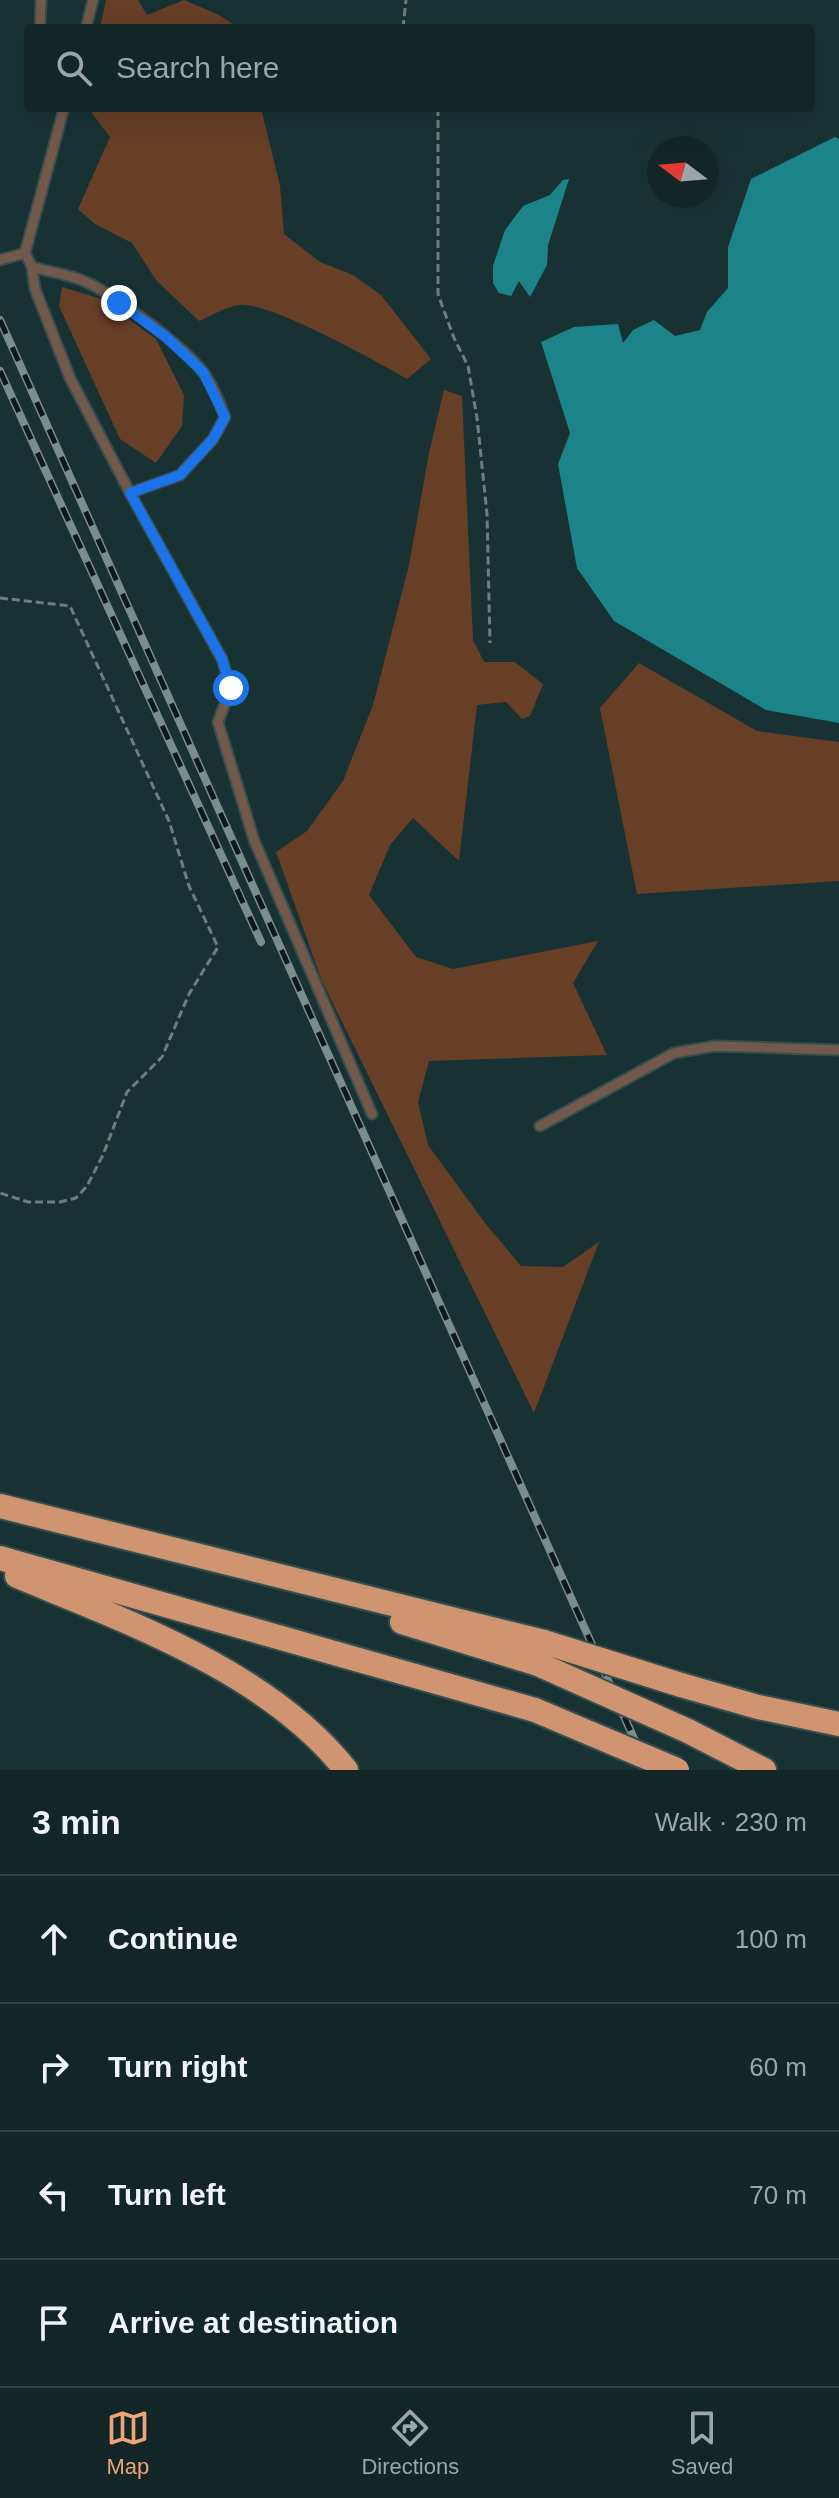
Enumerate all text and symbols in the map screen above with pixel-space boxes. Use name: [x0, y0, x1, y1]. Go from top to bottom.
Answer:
search box: [24, 24, 815, 112]
icon: search: [52, 46, 96, 90]
text: Search here: [116, 51, 279, 84]
north arrow: [647, 136, 719, 208]
route end: [101, 285, 137, 321]
route start: [213, 670, 249, 706]
text: 3 min: [32, 1803, 121, 1841]
text: Walk · 230 m: [655, 1807, 807, 1837]
icon: ahead: [32, 1917, 76, 1961]
text: Continue: [108, 1922, 238, 1955]
text: 100 m: [735, 1924, 807, 1954]
icon: right: [32, 2045, 76, 2089]
text: Turn right: [108, 2050, 247, 2083]
text: 60 m: [749, 2052, 807, 2082]
icon: left: [32, 2173, 76, 2217]
text: Turn left: [108, 2178, 226, 2211]
text: 70 m: [749, 2180, 807, 2210]
icon: arrive: [32, 2301, 76, 2345]
text: Arrive at destination: [108, 2306, 398, 2339]
tab: Map: [106, 2406, 150, 2480]
tab: Directions: [361, 2406, 459, 2480]
tab: Saved: [671, 2406, 733, 2480]

